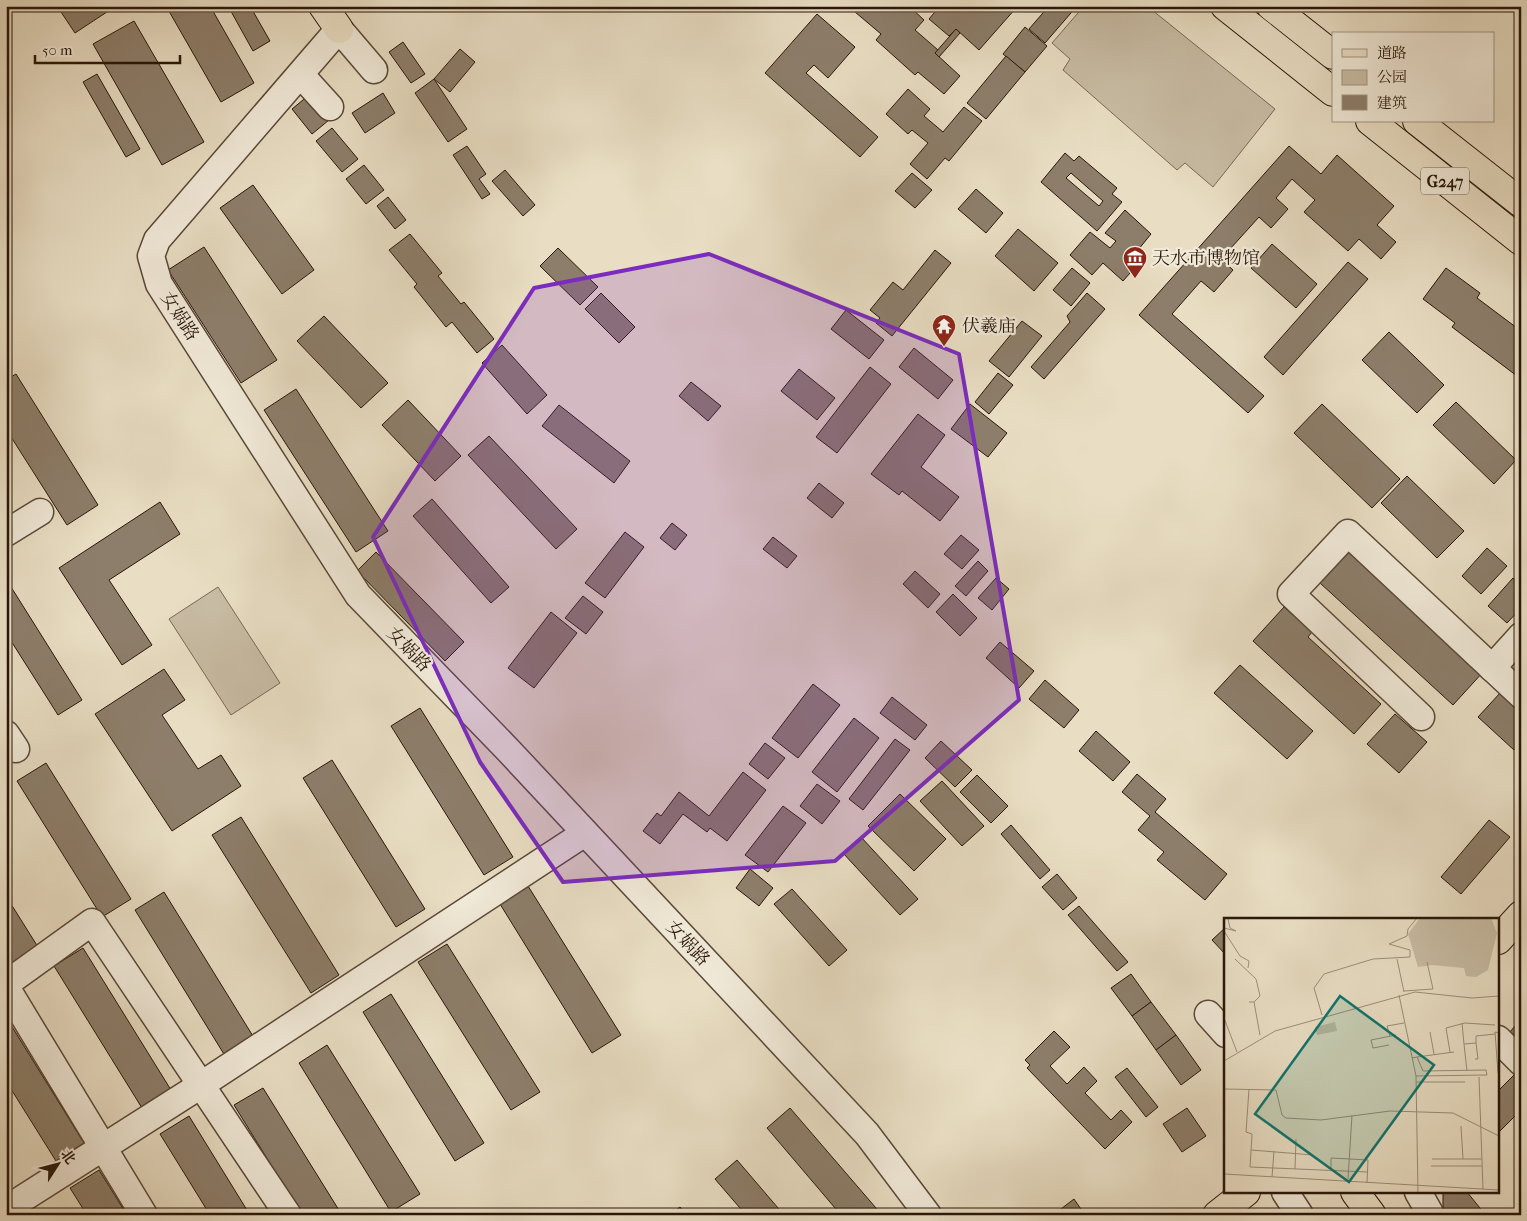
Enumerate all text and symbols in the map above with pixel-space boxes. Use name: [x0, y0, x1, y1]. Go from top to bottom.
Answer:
scale bar: [35, 32, 180, 64]
legend: [1332, 32, 1494, 122]
text: 50 m: [42, 41, 73, 59]
text: 道路: [1377, 44, 1407, 62]
text: 公园: [1377, 68, 1407, 86]
text: 建筑: [1377, 94, 1407, 112]
road number: G247: [1421, 168, 1469, 195]
museum icon: 天水市博物馆: [1122, 245, 1148, 279]
place label: 天水市博物馆: [1152, 248, 1260, 269]
street label: 女娲路: [156, 288, 203, 345]
temple icon: 伏羲庙: [931, 313, 957, 347]
place label: 伏羲庙: [962, 316, 1016, 337]
street label: 女娲路: [382, 623, 435, 676]
street label: 女娲路: [662, 916, 714, 970]
inset map: [1224, 918, 1500, 1194]
north arrow: [32, 1138, 82, 1188]
text: 北: [57, 1146, 79, 1167]

